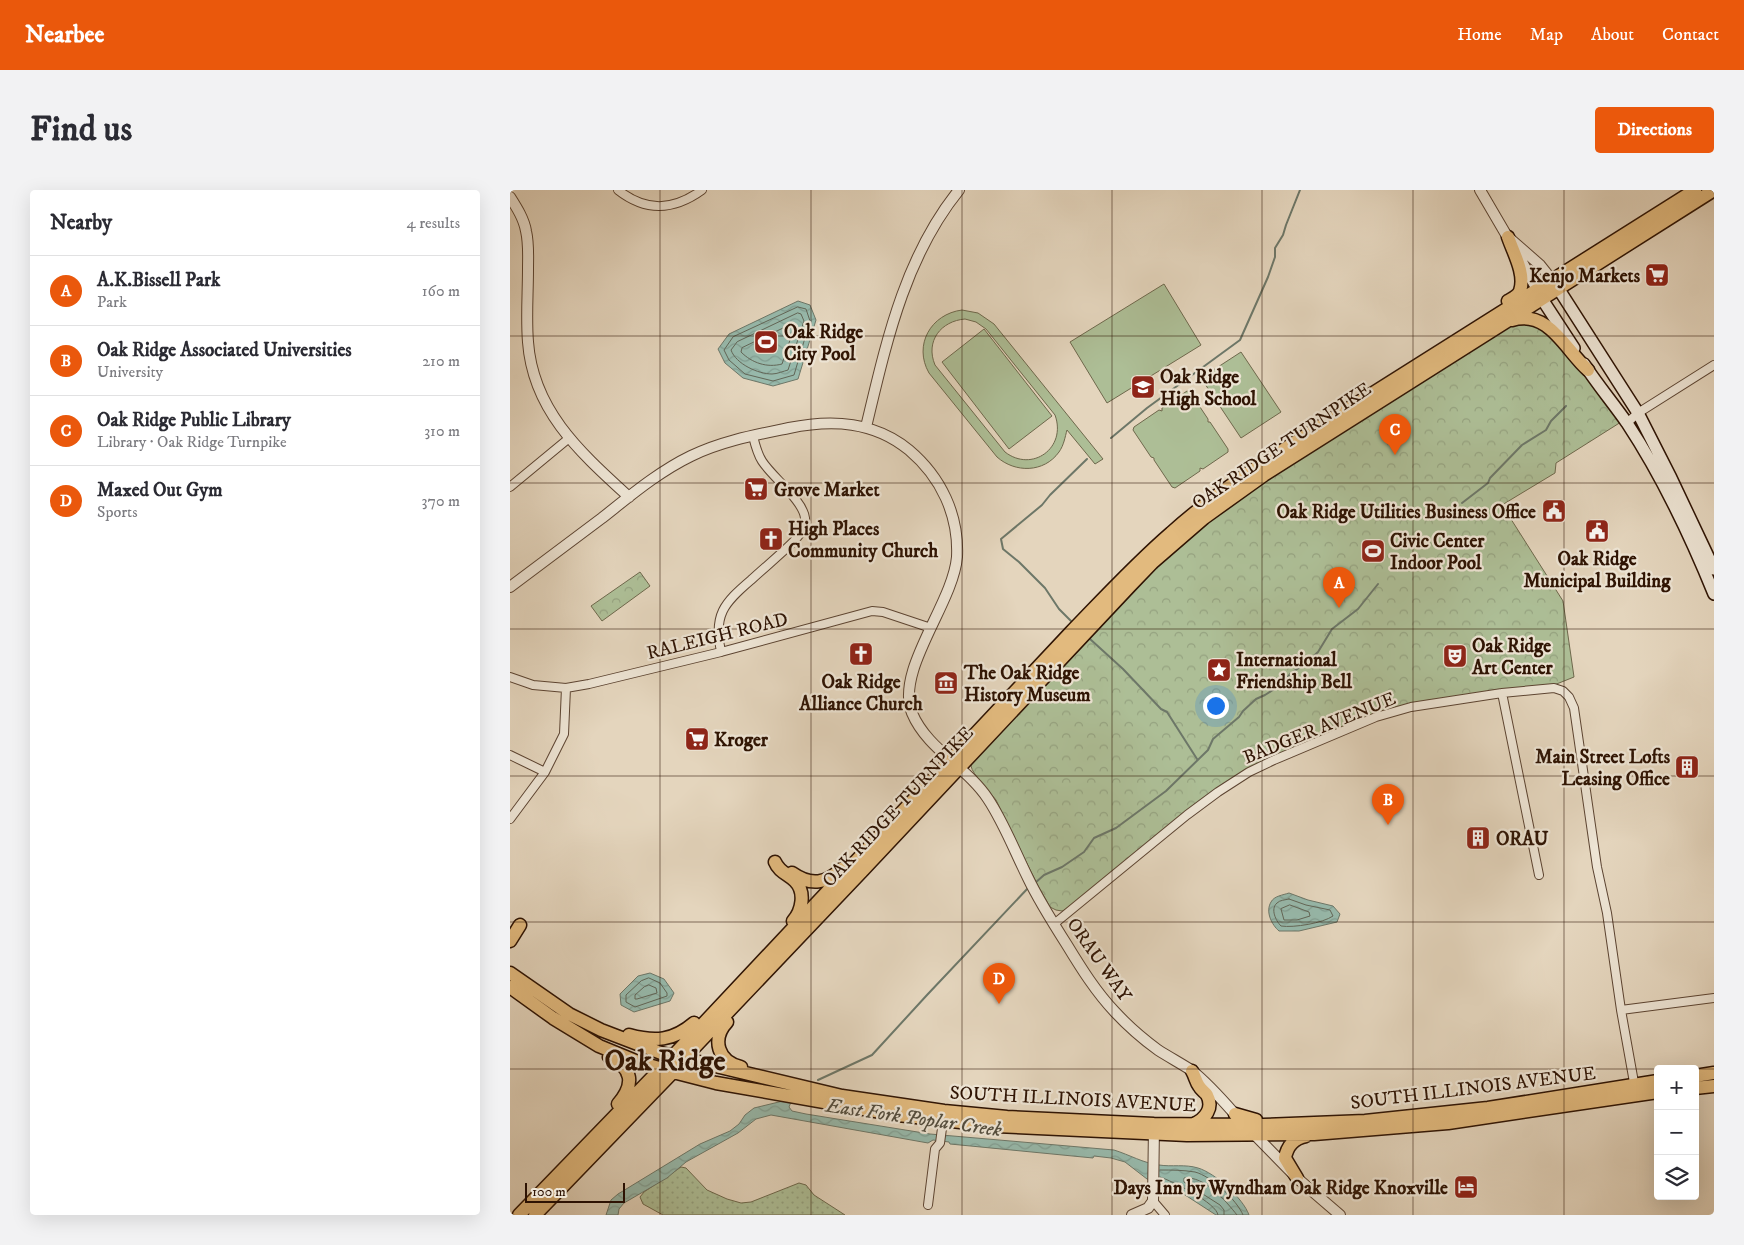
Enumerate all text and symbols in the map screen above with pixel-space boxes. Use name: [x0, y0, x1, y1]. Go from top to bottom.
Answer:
text: Nearbee: [25, 20, 104, 50]
text: Home: [1457, 24, 1502, 46]
text: Map: [1530, 24, 1563, 46]
text: About: [1591, 24, 1634, 46]
text: Contact: [1662, 24, 1719, 46]
button: Directions: [1595, 107, 1714, 153]
text: Find us: [30, 108, 132, 152]
text: Nearby: [50, 210, 112, 236]
text: 4 results: [407, 213, 460, 233]
supermarket icon: Kenjo Markets: [1644, 262, 1670, 288]
place label: Kenjo Markets: [1529, 265, 1641, 289]
text: A.K.Bissell Park: [97, 269, 220, 292]
text: A: [61, 281, 71, 301]
text: 160 m: [422, 281, 460, 301]
text: Park: [97, 292, 127, 312]
place label: Oak Ridge City Pool: [784, 321, 863, 366]
sports icon: Oak Ridge City Pool: [753, 329, 779, 355]
text: Oak Ridge Associated Universities: [97, 339, 352, 362]
text: B: [61, 351, 71, 371]
text: 210 m: [422, 351, 460, 371]
text: University: [97, 362, 163, 382]
place label: Oak Ridge High School: [1160, 366, 1257, 411]
school or university icon: Oak Ridge High School: [1130, 374, 1156, 400]
street label: OAK RIDGE TURNPIKE: [1188, 378, 1376, 515]
text: Oak Ridge Public Library: [97, 409, 291, 432]
pin: C: [1379, 414, 1411, 455]
text: C: [61, 421, 71, 441]
text: 310 m: [424, 421, 460, 441]
text: Library · Oak Ridge Turnpike: [97, 432, 287, 452]
supermarket icon: Grove Market: [743, 476, 769, 502]
text: Maxed Out Gym: [97, 479, 223, 502]
place label: Grove Market: [774, 479, 880, 502]
text: D: [60, 491, 72, 511]
text: 370 m: [422, 491, 460, 511]
public building icon: Oak Ridge Utilities Business Office: [1541, 498, 1567, 524]
place label: Oak Ridge Utilities Business Office: [1276, 501, 1536, 524]
text: Sports: [97, 502, 138, 522]
place label: High Places Community Church: [788, 518, 939, 563]
public building icon: Oak Ridge Municipal Building: [1584, 518, 1610, 544]
church icon: High Places Community Church: [758, 526, 784, 552]
place label: Civic Center Indoor Pool: [1390, 530, 1485, 575]
sports icon: Civic Center Indoor Pool: [1360, 538, 1386, 564]
place label: Oak Ridge Municipal Building: [1524, 548, 1671, 593]
pin: A: [1323, 567, 1355, 608]
street label: RALEIGH ROAD: [644, 608, 790, 665]
place label: Oak Ridge Art Center: [1471, 635, 1554, 680]
church icon: Oak Ridge Alliance Church: [848, 641, 874, 667]
theatre icon: Oak Ridge Art Center: [1442, 643, 1468, 669]
place label: International Friendship Bell: [1236, 649, 1352, 694]
place icon: International Friendship Bell: [1206, 657, 1232, 683]
place label: The Oak Ridge History Museum: [963, 662, 1091, 707]
museum icon: The Oak Ridge History Museum: [933, 670, 959, 696]
place label: Oak Ridge Alliance Church: [798, 671, 924, 716]
street label: BADGER AVENUE: [1240, 687, 1399, 769]
your location: [1203, 693, 1229, 719]
street label: OAK RIDGE TURNPIKE: [818, 722, 979, 892]
supermarket icon: Kroger: [684, 726, 710, 752]
place label: Kroger: [714, 729, 769, 752]
place label: Main Street Lofts Leasing Office: [1535, 746, 1671, 791]
building icon: Main Street Lofts Leasing Office: [1674, 754, 1700, 780]
pin: B: [1372, 784, 1404, 825]
building icon: ORAU: [1465, 825, 1491, 851]
place label: ORAU: [1496, 828, 1549, 851]
street label: ORAU WAY: [1062, 914, 1137, 1007]
pin: D: [983, 963, 1015, 1004]
district label: Oak Ridge: [605, 1044, 725, 1080]
street label: SOUTH ILLINOIS AVENUE: [1349, 1062, 1597, 1115]
map controls: [1654, 1065, 1699, 1200]
button: +: [1654, 1065, 1699, 1110]
street label: SOUTH ILLINOIS AVENUE: [949, 1082, 1197, 1117]
water label: East Fork Poplar Creek: [823, 1094, 1004, 1143]
button: −: [1654, 1110, 1699, 1155]
button: layers: [1654, 1155, 1699, 1200]
hotel icon: Days Inn by Wyndham Oak Ridge Knoxville: [1453, 1174, 1479, 1200]
place label: Days Inn by Wyndham Oak Ridge Knoxville: [1113, 1177, 1448, 1200]
scale bar: [525, 1180, 625, 1203]
text: 100 m: [532, 1183, 566, 1201]

